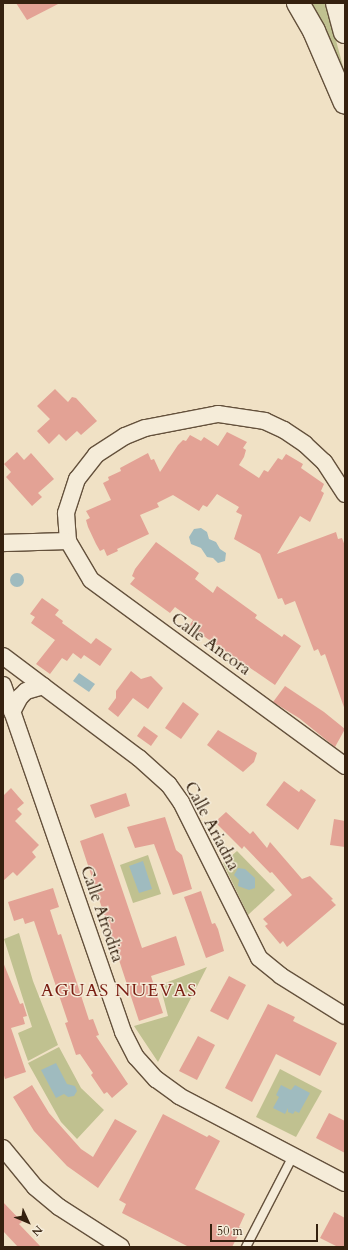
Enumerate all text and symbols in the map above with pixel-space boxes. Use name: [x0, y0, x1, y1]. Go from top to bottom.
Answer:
street label: Calle Ancora: [167, 608, 255, 680]
street label: Calle Ariadna: [180, 778, 244, 874]
street label: Calle Afrodita: [76, 863, 128, 965]
district label: AGUAS NUEVAS: [41, 980, 197, 1002]
north arrow: [8, 1202, 48, 1242]
scale bar: [212, 1216, 320, 1242]
text: N: [28, 1222, 46, 1239]
text: 50 m: [217, 1223, 243, 1239]

